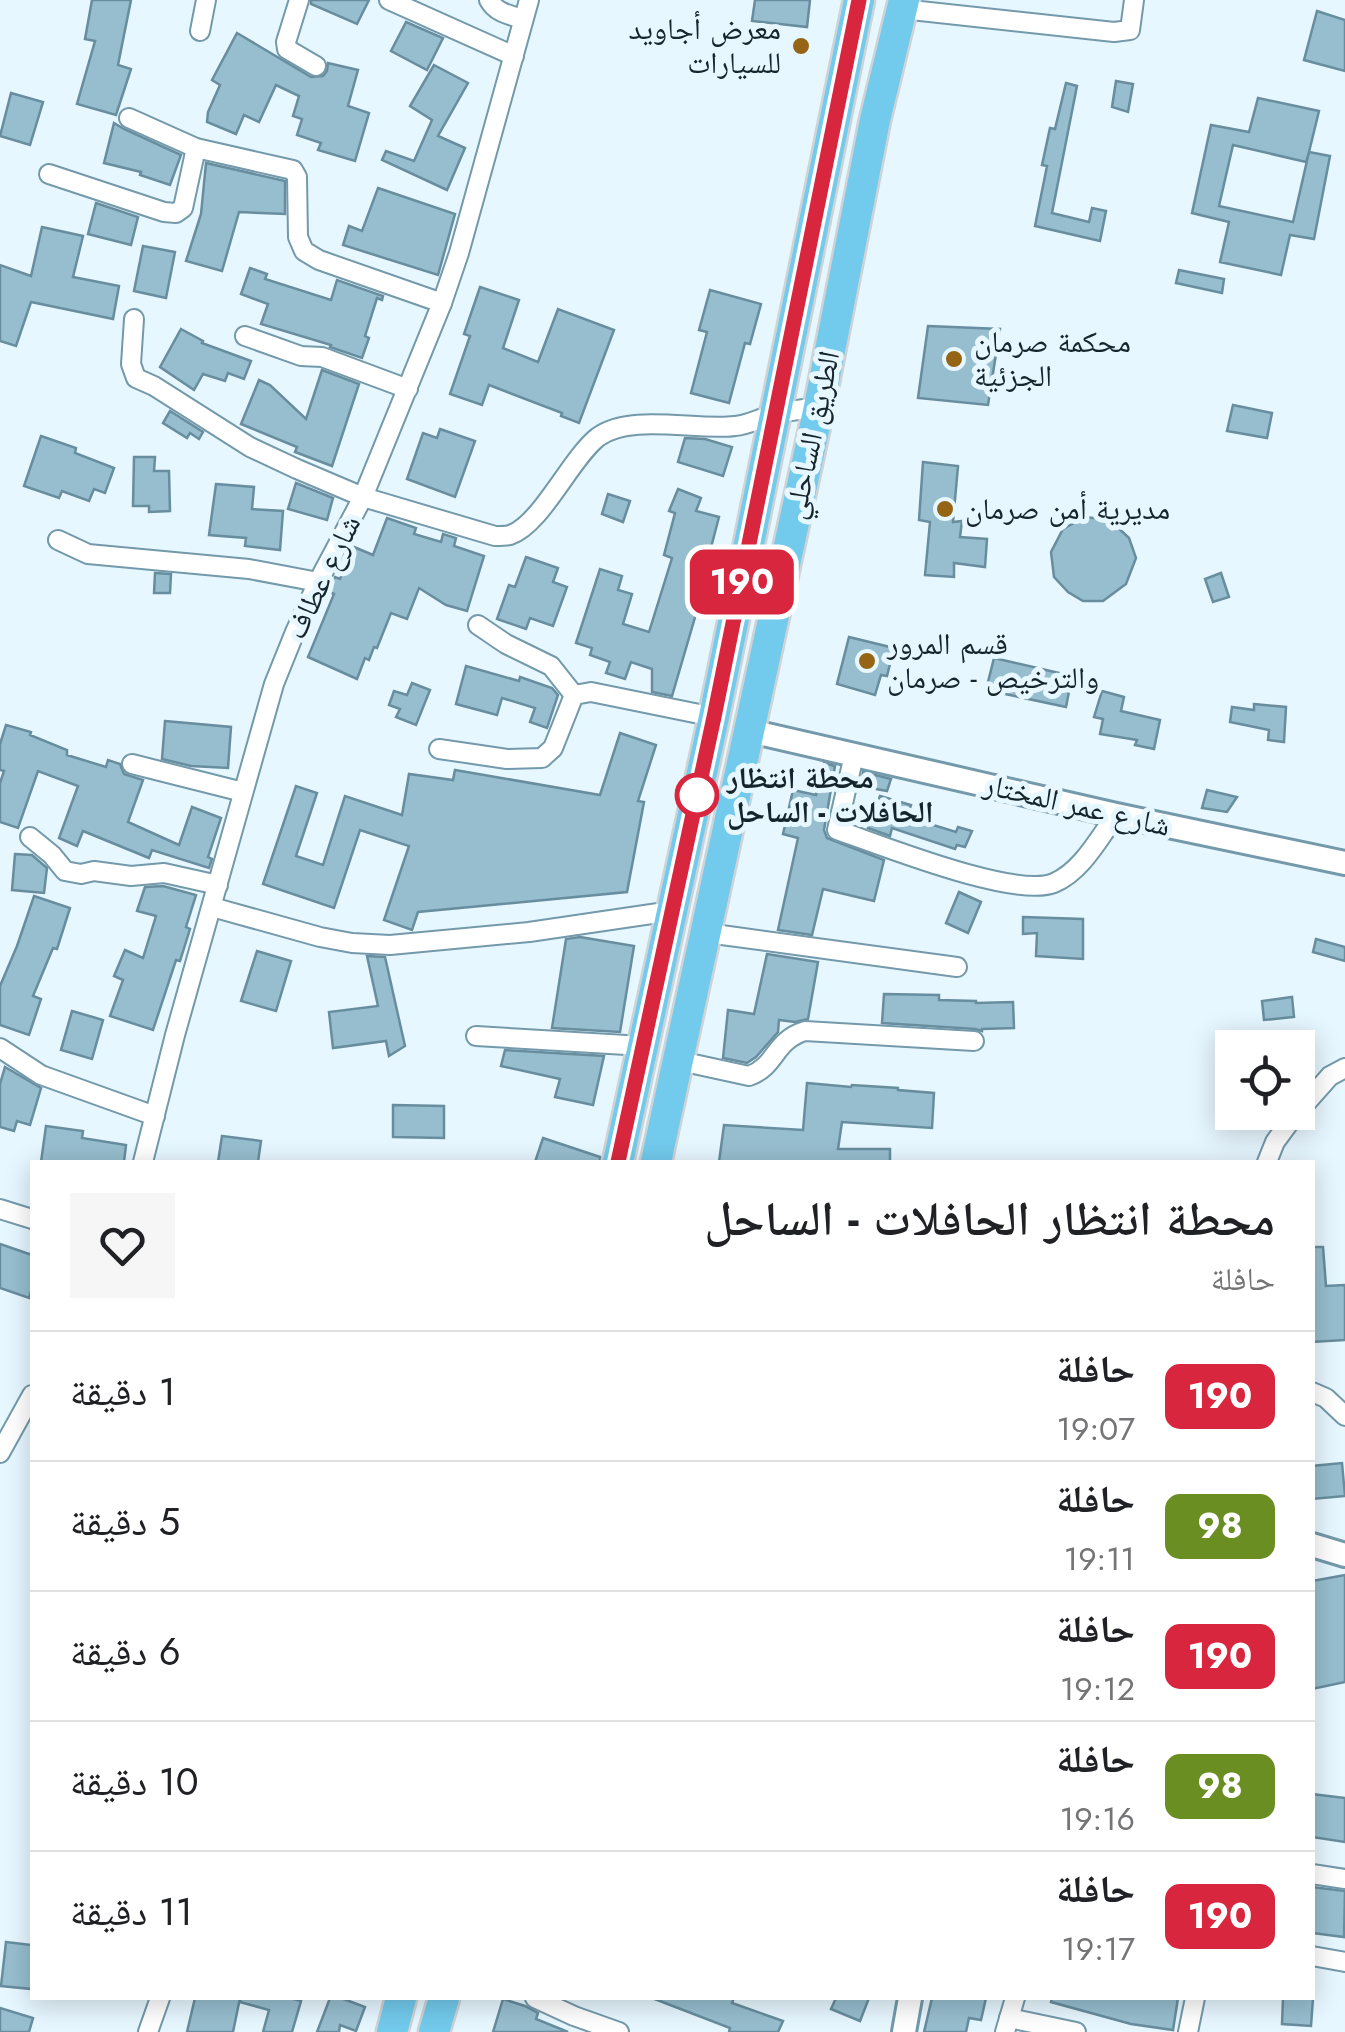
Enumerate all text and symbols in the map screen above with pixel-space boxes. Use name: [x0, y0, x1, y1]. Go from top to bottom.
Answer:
place label: معرض أجاويد للسيارات: [629, 7, 781, 84]
marker: معرض أجاويد للسيارات: [790, 35, 812, 57]
place label: محكمة صرمان الجزئية: [974, 320, 1131, 397]
street label: الطريق الساحلي: [773, 347, 853, 524]
marker: محكمة صرمان الجزئية: [943, 348, 965, 370]
place label: مديرية أمن صرمان: [965, 487, 1170, 530]
marker: مديرية أمن صرمان: [934, 498, 956, 520]
street label: شارع عطاف: [274, 508, 371, 646]
line badge: 190: [684, 550, 800, 614]
text: 190: [710, 557, 774, 607]
place label: قسم المرور والترخيص - صرمان: [886, 622, 1099, 699]
marker: قسم المرور والترخيص - صرمان: [856, 650, 878, 672]
place label: محطة انتظار الحافلات - الساحل: [725, 756, 934, 833]
street label: شارع عمر المختار: [978, 762, 1175, 847]
marker: محطة انتظار الحافلات - الساحل: [676, 774, 718, 816]
map controls: [1215, 1030, 1315, 1130]
button: locate: [1215, 1030, 1315, 1130]
text: محطة انتظار الحافلات - الساحل: [704, 1184, 1275, 1253]
button: heart: [70, 1193, 175, 1298]
text: حافلة: [1211, 1256, 1275, 1302]
text: حافلة: [1056, 1341, 1135, 1396]
text: 1 دقيقة: [70, 1364, 176, 1419]
text: 190: [1188, 1371, 1252, 1421]
text: 19:07: [1057, 1406, 1135, 1452]
text: حافلة: [1056, 1471, 1135, 1526]
text: 5 دقيقة: [70, 1494, 180, 1549]
text: 98: [1197, 1501, 1243, 1551]
text: 19:11: [1064, 1536, 1135, 1582]
text: حافلة: [1056, 1601, 1135, 1656]
text: 6 دقيقة: [70, 1624, 181, 1679]
text: 190: [1188, 1631, 1252, 1681]
text: 19:12: [1060, 1666, 1135, 1712]
text: حافلة: [1056, 1731, 1135, 1786]
text: 10 دقيقة: [70, 1754, 199, 1809]
text: 98: [1197, 1761, 1243, 1811]
text: 19:16: [1060, 1796, 1135, 1842]
text: حافلة: [1056, 1861, 1135, 1916]
text: 11 دقيقة: [70, 1884, 193, 1939]
text: 190: [1188, 1891, 1252, 1941]
text: 19:17: [1061, 1926, 1135, 1972]

